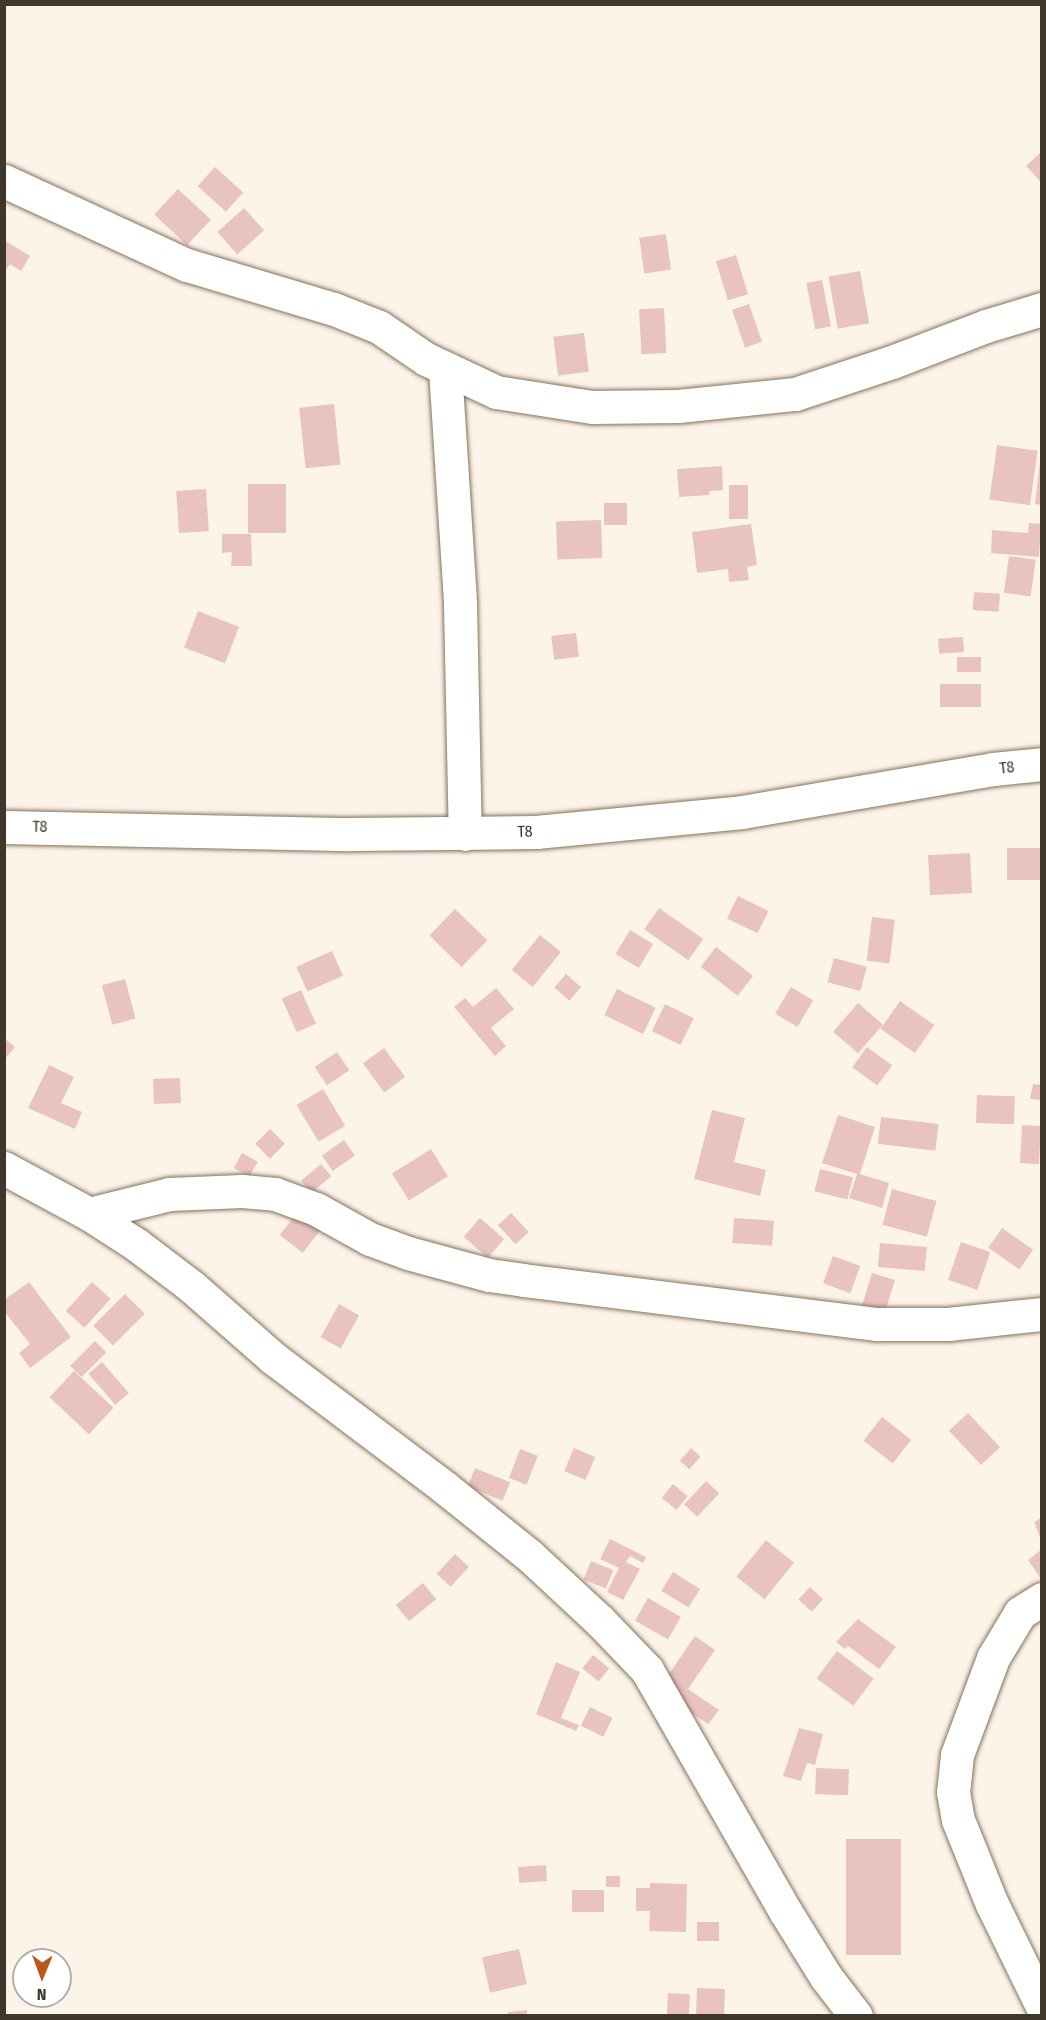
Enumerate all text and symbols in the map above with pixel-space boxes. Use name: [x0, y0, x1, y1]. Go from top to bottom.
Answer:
street label: T8: [998, 758, 1016, 778]
street label: T8: [32, 817, 48, 837]
street label: T8: [517, 822, 533, 842]
north arrow: [12, 1948, 72, 2008]
text: N: [37, 1985, 47, 2004]

